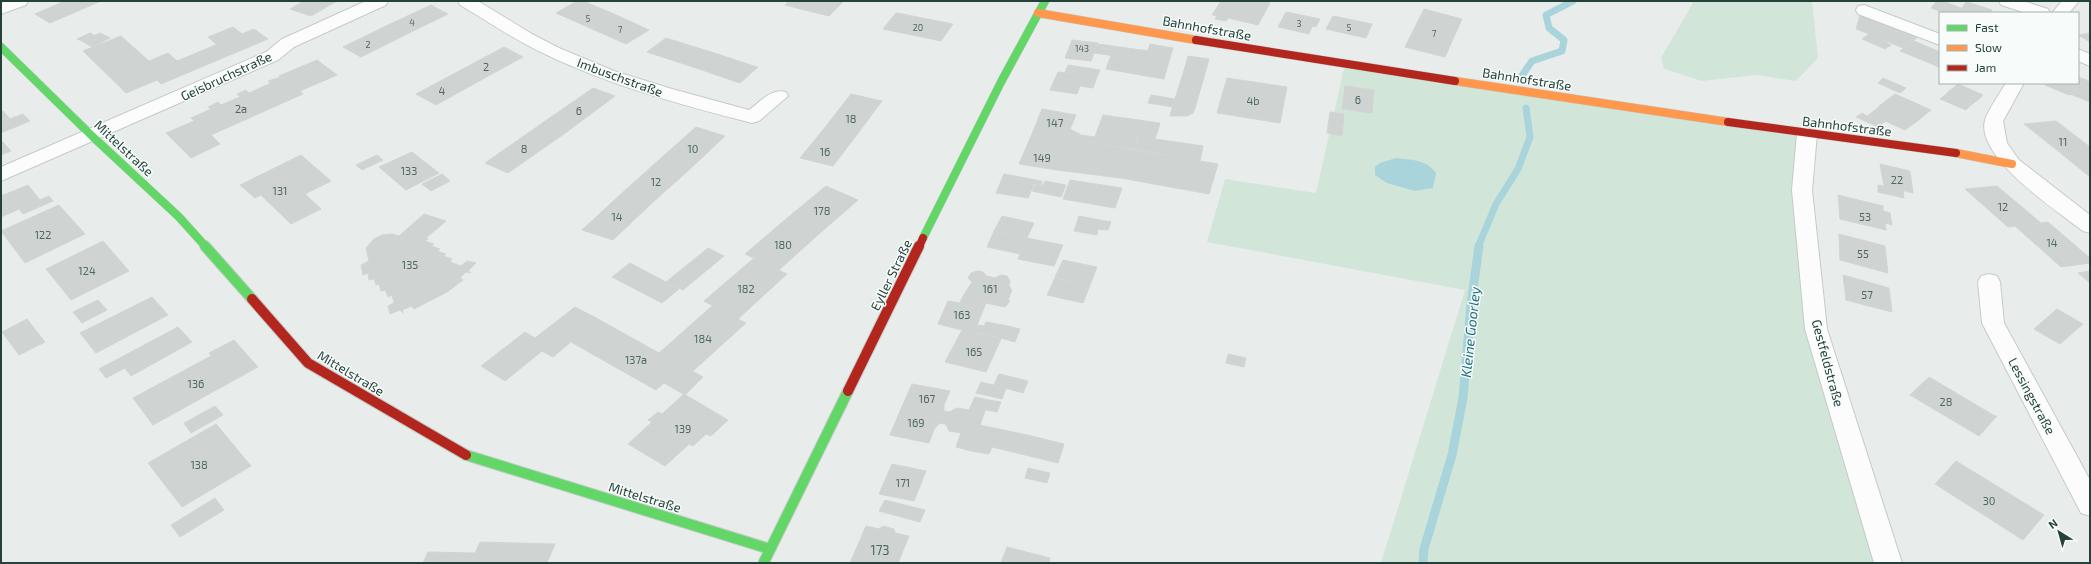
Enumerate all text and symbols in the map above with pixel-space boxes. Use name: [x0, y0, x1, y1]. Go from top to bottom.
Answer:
street label: Bahnhofstraße: [1161, 12, 1253, 44]
legend: [1939, 12, 2079, 84]
house number: 5: [586, 13, 591, 24]
house number: 4: [409, 17, 415, 28]
house number: 3: [1296, 18, 1302, 29]
text: Fast: [1975, 20, 1999, 34]
house number: 20: [913, 22, 923, 33]
house number: 5: [1347, 22, 1352, 33]
house number: 7: [618, 24, 623, 35]
house number: 7: [1432, 28, 1437, 39]
house number: 2: [365, 39, 371, 50]
text: Slow: [1975, 40, 2002, 54]
house number: 143: [1075, 43, 1089, 54]
street label: Geisbruchstraße: [178, 48, 274, 104]
street label: Imbuschstraße: [575, 54, 665, 100]
house number: 2: [483, 60, 489, 73]
text: Jam: [1975, 60, 1996, 74]
street label: Bahnhofstraße: [1481, 64, 1573, 94]
house number: 4: [439, 84, 446, 97]
house number: 6: [1355, 93, 1361, 106]
house number: 4b: [1246, 94, 1260, 107]
house number: 2a: [235, 102, 247, 115]
house number: 6: [576, 104, 582, 117]
house number: 18: [845, 112, 857, 125]
street label: Bahnhofstraße: [1801, 113, 1893, 139]
house number: 147: [1047, 116, 1064, 129]
street label: Mittelstraße: [91, 117, 157, 179]
house number: 11: [2059, 135, 2067, 148]
house number: 8: [521, 142, 527, 155]
house number: 10: [687, 142, 699, 155]
house number: 16: [820, 145, 830, 158]
house number: 149: [1033, 151, 1051, 164]
house number: 133: [401, 164, 417, 177]
house number: 22: [1891, 173, 1903, 186]
house number: 12: [651, 175, 661, 188]
house number: 131: [273, 184, 287, 197]
house number: 12: [1998, 200, 2008, 213]
house number: 178: [814, 204, 830, 217]
house number: 14: [611, 210, 623, 223]
house number: 53: [1859, 210, 1871, 223]
house number: 122: [35, 228, 51, 241]
house number: 14: [2046, 236, 2058, 249]
street label: Eyller Straße: [867, 237, 915, 313]
house number: 180: [774, 238, 792, 251]
house number: 55: [1857, 247, 1869, 260]
house number: 135: [402, 258, 418, 271]
house number: 124: [78, 264, 96, 277]
house number: 182: [737, 282, 755, 295]
house number: 161: [982, 282, 998, 295]
water label: Kleine Goorley: [1457, 285, 1483, 378]
house number: 57: [1861, 288, 1873, 301]
house number: 163: [954, 308, 970, 321]
street label: Gestfeldstraße: [1809, 318, 1847, 408]
house number: 184: [694, 332, 712, 345]
house number: 165: [966, 345, 982, 358]
street label: Mittelstraße: [315, 347, 387, 399]
house number: 137a: [625, 353, 647, 366]
street label: Lessingstraße: [2005, 355, 2059, 437]
house number: 136: [188, 377, 204, 390]
house number: 167: [919, 392, 936, 405]
house number: 28: [1940, 395, 1952, 408]
house number: 169: [908, 416, 924, 429]
house number: 139: [675, 422, 691, 435]
house number: 138: [190, 458, 208, 471]
house number: 171: [896, 476, 910, 489]
street label: Mittelstraße: [607, 478, 683, 516]
house number: 30: [1983, 494, 1995, 507]
north arrow: [2039, 512, 2079, 552]
text: N: [2046, 516, 2060, 531]
house number: 173: [870, 542, 890, 558]

